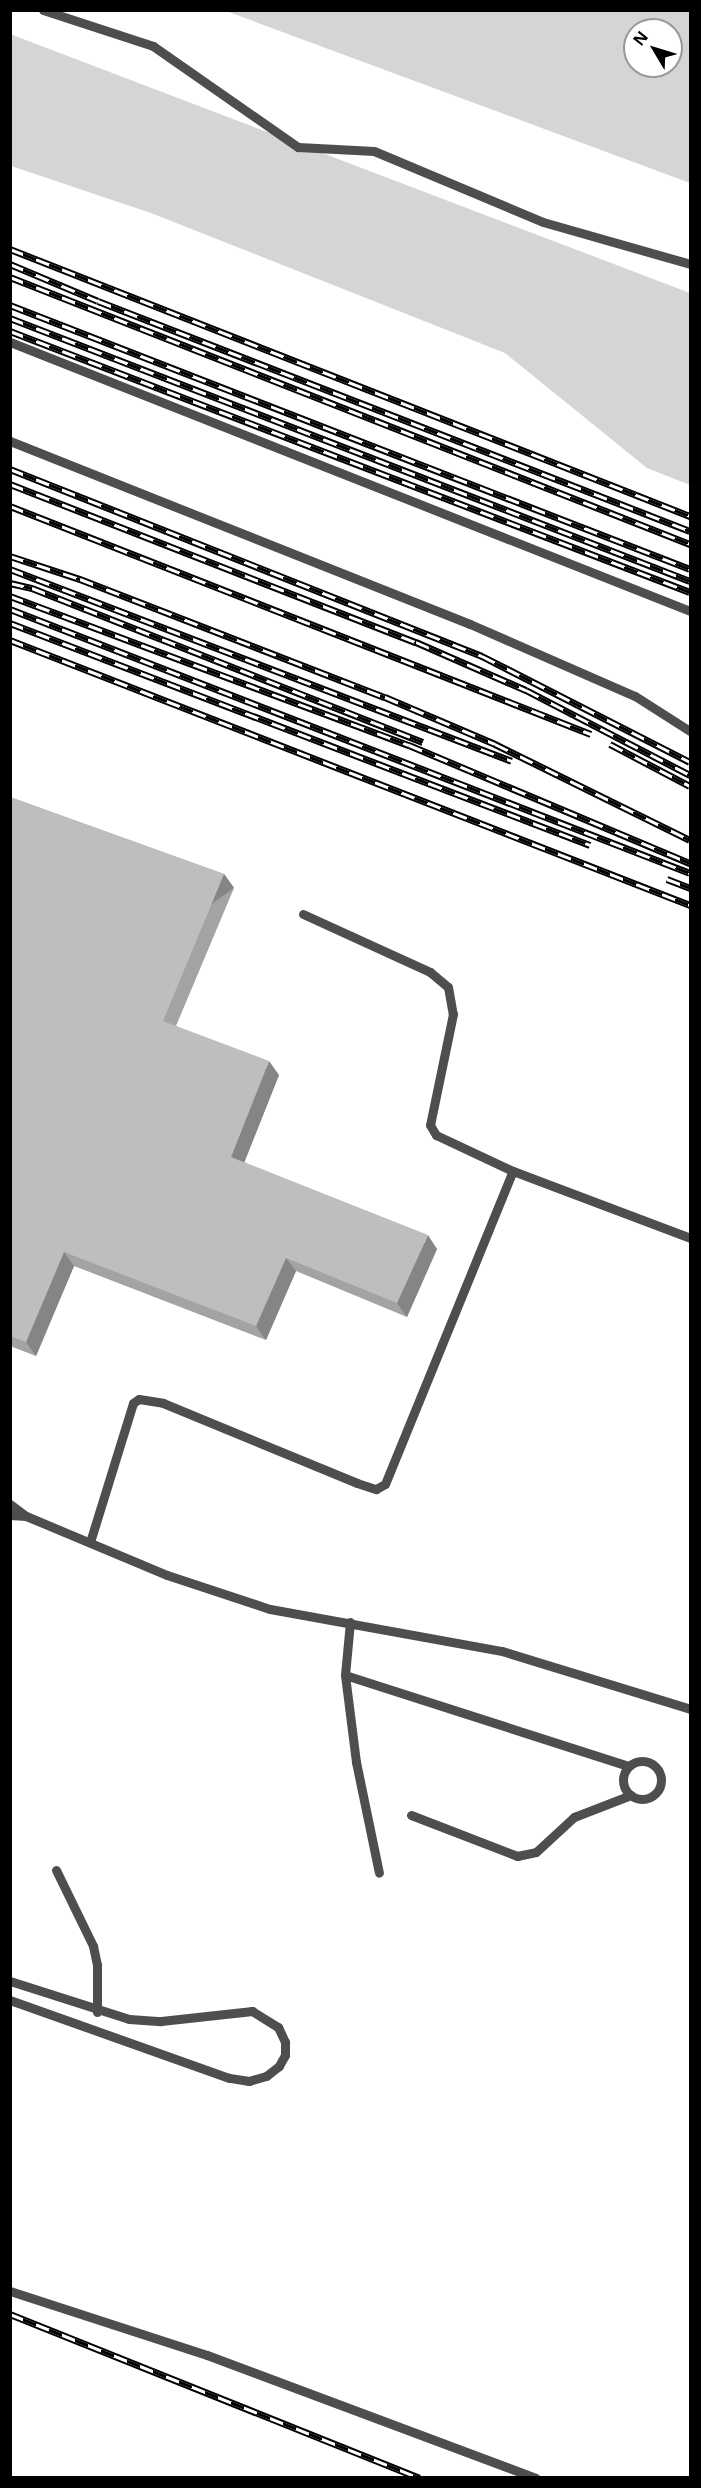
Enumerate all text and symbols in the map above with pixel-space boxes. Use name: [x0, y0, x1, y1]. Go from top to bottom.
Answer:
north arrow: [623, 18, 683, 78]
text: N: [628, 26, 653, 50]

